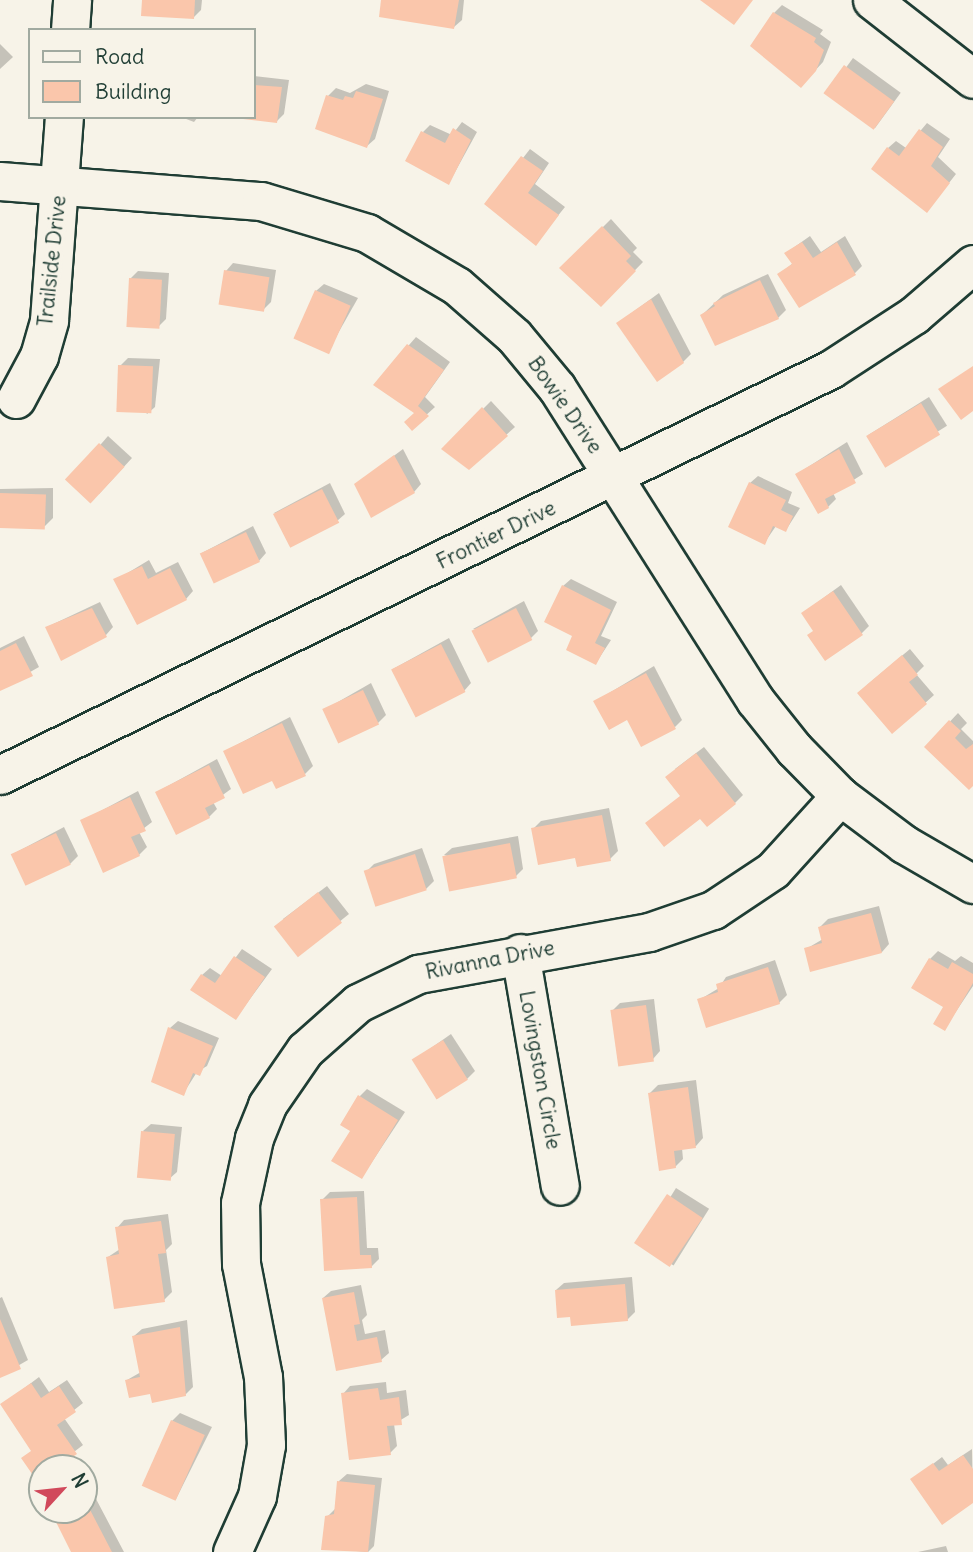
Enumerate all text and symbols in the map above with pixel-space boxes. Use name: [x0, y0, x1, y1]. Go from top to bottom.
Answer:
legend: [28, 28, 256, 119]
text: Road: [95, 43, 144, 70]
text: Building: [95, 78, 171, 105]
street label: Trailside Drive: [33, 194, 71, 328]
street label: Bowie Drive: [522, 352, 608, 458]
street label: Frontier Drive: [432, 495, 560, 575]
street label: Rivanna Drive: [423, 935, 557, 985]
street label: Lovingston Circle: [514, 989, 566, 1151]
north arrow: [28, 1454, 98, 1524]
text: N: [66, 1469, 94, 1492]

